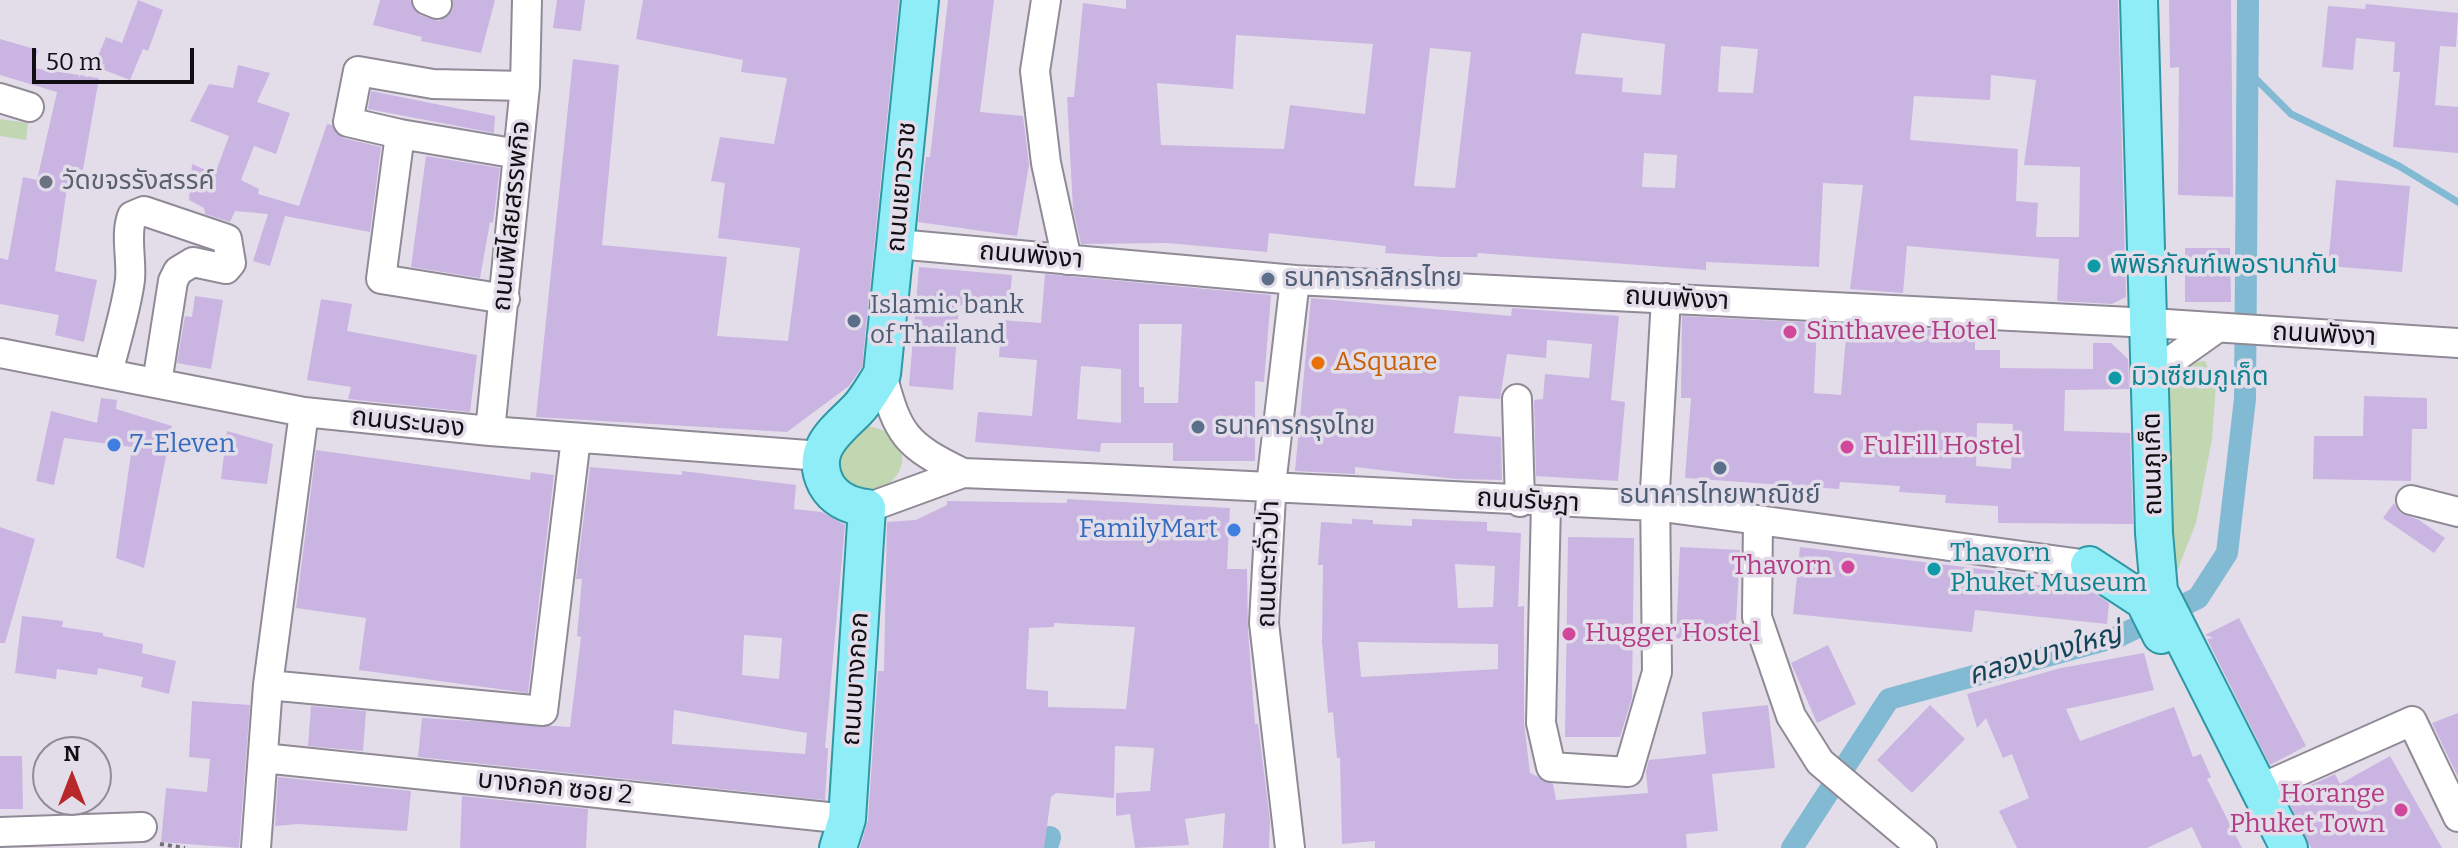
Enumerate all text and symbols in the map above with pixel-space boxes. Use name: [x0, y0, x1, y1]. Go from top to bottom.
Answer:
scale bar: [36, 32, 198, 82]
text: 50 m: [46, 48, 102, 76]
street label: ถนนพิไสยสรรพกิจ: [486, 119, 538, 313]
street label: ถนนเยาวราช: [881, 121, 923, 253]
place label: วัดขจรรังสรรค์: [62, 166, 214, 198]
marker: วัดขจรรังสรรค์: [37, 173, 55, 191]
street label: ถนนพังงา: [978, 236, 1084, 276]
place label: พิพิธภัณฑ์เพอรานากัน: [2110, 250, 2337, 282]
marker: พิพิธภัณฑ์เพอรานากัน: [2085, 257, 2103, 275]
place label: ธนาคารกสิกรไทย: [1284, 263, 1462, 295]
marker: ธนาคารกสิกรไทย: [1259, 270, 1277, 288]
street label: ถนนพังงา: [1624, 281, 1730, 317]
place label: Islamic bank of Thailand: [870, 290, 1024, 352]
marker: Islamic bank of Thailand: [845, 312, 863, 330]
place label: Sinthavee Hotel: [1806, 316, 1997, 348]
street label: ถนนพังงา: [2271, 317, 2377, 353]
marker: Sinthavee Hotel: [1781, 323, 1799, 341]
place label: ASquare: [1334, 347, 1437, 379]
marker: ASquare: [1309, 354, 1327, 372]
place label: มิวเซียมภูเก็ต: [2131, 362, 2268, 394]
marker: มิวเซียมภูเก็ต: [2106, 369, 2124, 387]
street label: ถนนระนอง: [350, 402, 466, 444]
place label: ธนาคารกรุงไทย: [1214, 411, 1375, 443]
street label: ถนนภูเก็ต: [2137, 412, 2169, 516]
marker: ธนาคารกรุงไทย: [1189, 418, 1207, 436]
place label: 7-Eleven: [130, 429, 235, 461]
place label: FulFill Hostel: [1863, 431, 2021, 463]
marker: 7-Eleven: [105, 436, 123, 454]
marker: FulFill Hostel: [1838, 438, 1856, 456]
marker: ธนาคารไทยพาณิชย์: [1711, 459, 1729, 477]
place label: ธนาคารไทยพาณิชย์: [1619, 480, 1821, 512]
street label: ถนนรัษฎา: [1476, 483, 1580, 519]
street label: ถนนตะกั่วป่า: [1251, 500, 1287, 628]
place label: FamilyMart: [1079, 514, 1218, 546]
marker: FamilyMart: [1225, 521, 1243, 539]
place label: Thavorn Phuket Museum: [1950, 538, 2147, 600]
place label: Thavorn: [1732, 551, 1832, 583]
marker: Thavorn: [1839, 558, 1857, 576]
marker: Thavorn Phuket Museum: [1925, 560, 1943, 578]
street label: ถนนบางกอก: [836, 611, 876, 747]
water label: คลองบางใหญ่: [1965, 617, 2125, 693]
place label: Hugger Hostel: [1585, 618, 1760, 650]
marker: Hugger Hostel: [1560, 625, 1578, 643]
north arrow: [32, 736, 112, 816]
text: N: [64, 740, 80, 767]
street label: บางกอก ซอย 2: [476, 764, 634, 812]
place label: Horange Phuket Town: [2229, 779, 2385, 840]
marker: Horange Phuket Town: [2392, 801, 2410, 819]

